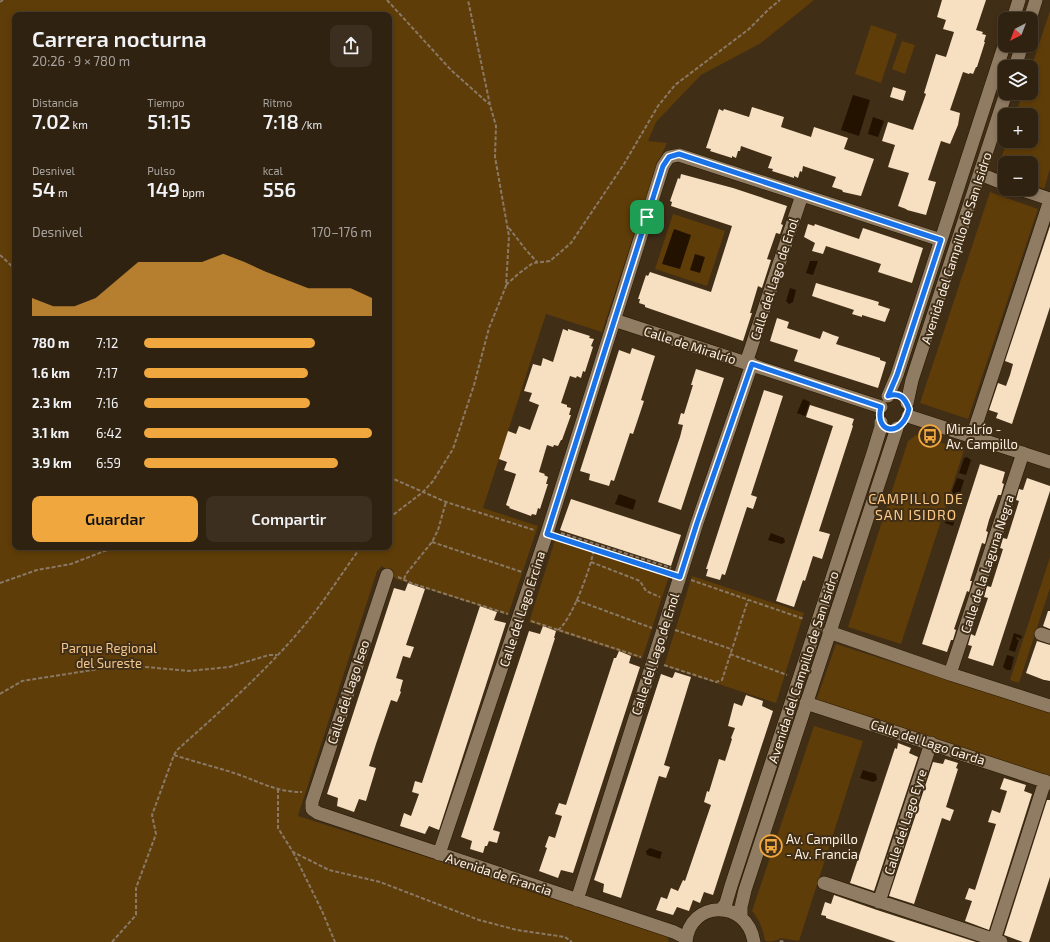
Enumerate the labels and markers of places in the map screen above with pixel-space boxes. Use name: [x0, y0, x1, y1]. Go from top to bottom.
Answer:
pin: [630, 200, 664, 234]
place label: Miralrío - Av. Campillo: [946, 421, 1018, 452]
bus stop icon: Miralrío - Av. Campillo: [917, 423, 943, 449]
place label: Av. Campillo - Av. Francia: [786, 831, 858, 862]
bus stop icon: Av. Campillo - Av. Francia: [758, 833, 784, 859]

